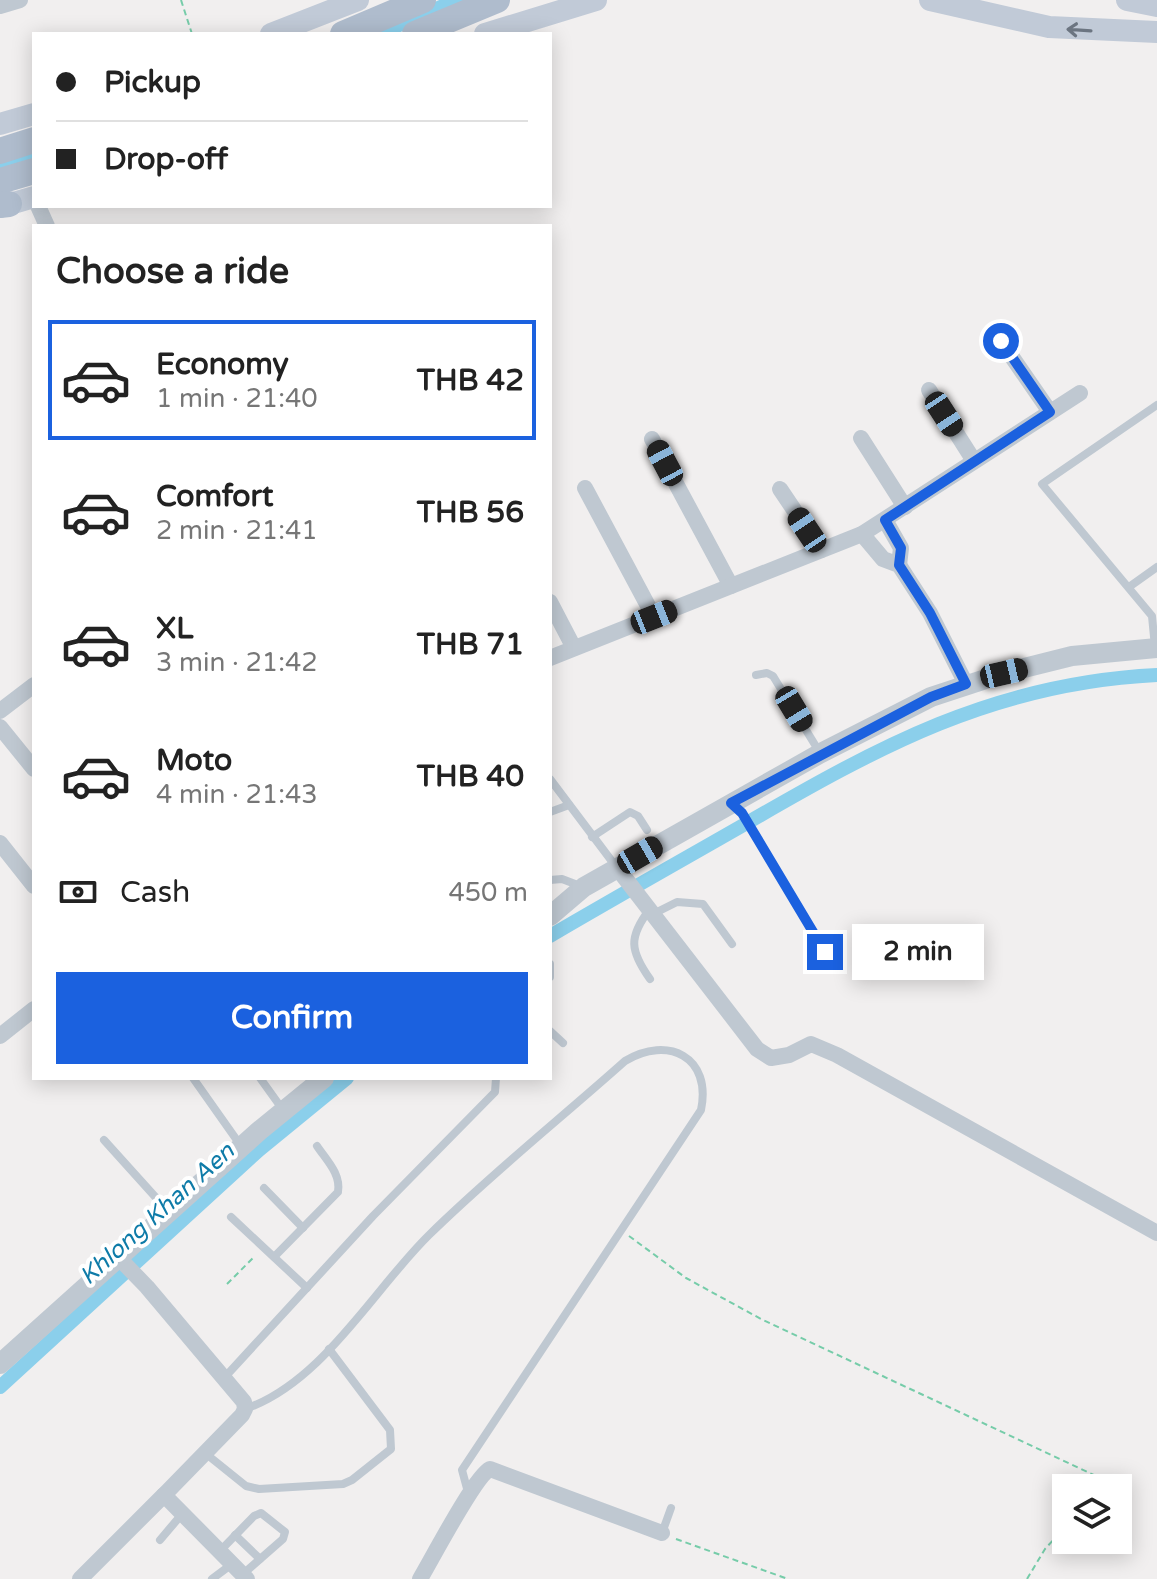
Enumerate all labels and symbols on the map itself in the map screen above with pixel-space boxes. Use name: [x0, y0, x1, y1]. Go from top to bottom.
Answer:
one-way arrow: [1066, 22, 1093, 37]
route start: [983, 323, 1019, 359]
car: [921, 387, 967, 441]
car: [643, 436, 687, 490]
car: [784, 503, 830, 557]
car: [627, 597, 681, 637]
car: [978, 656, 1030, 690]
car: [771, 682, 817, 736]
car: [613, 833, 667, 877]
callout: 2 min: [853, 924, 985, 980]
route end: [807, 934, 843, 970]
water label: Khlong Khan Aen: [74, 1136, 241, 1291]

